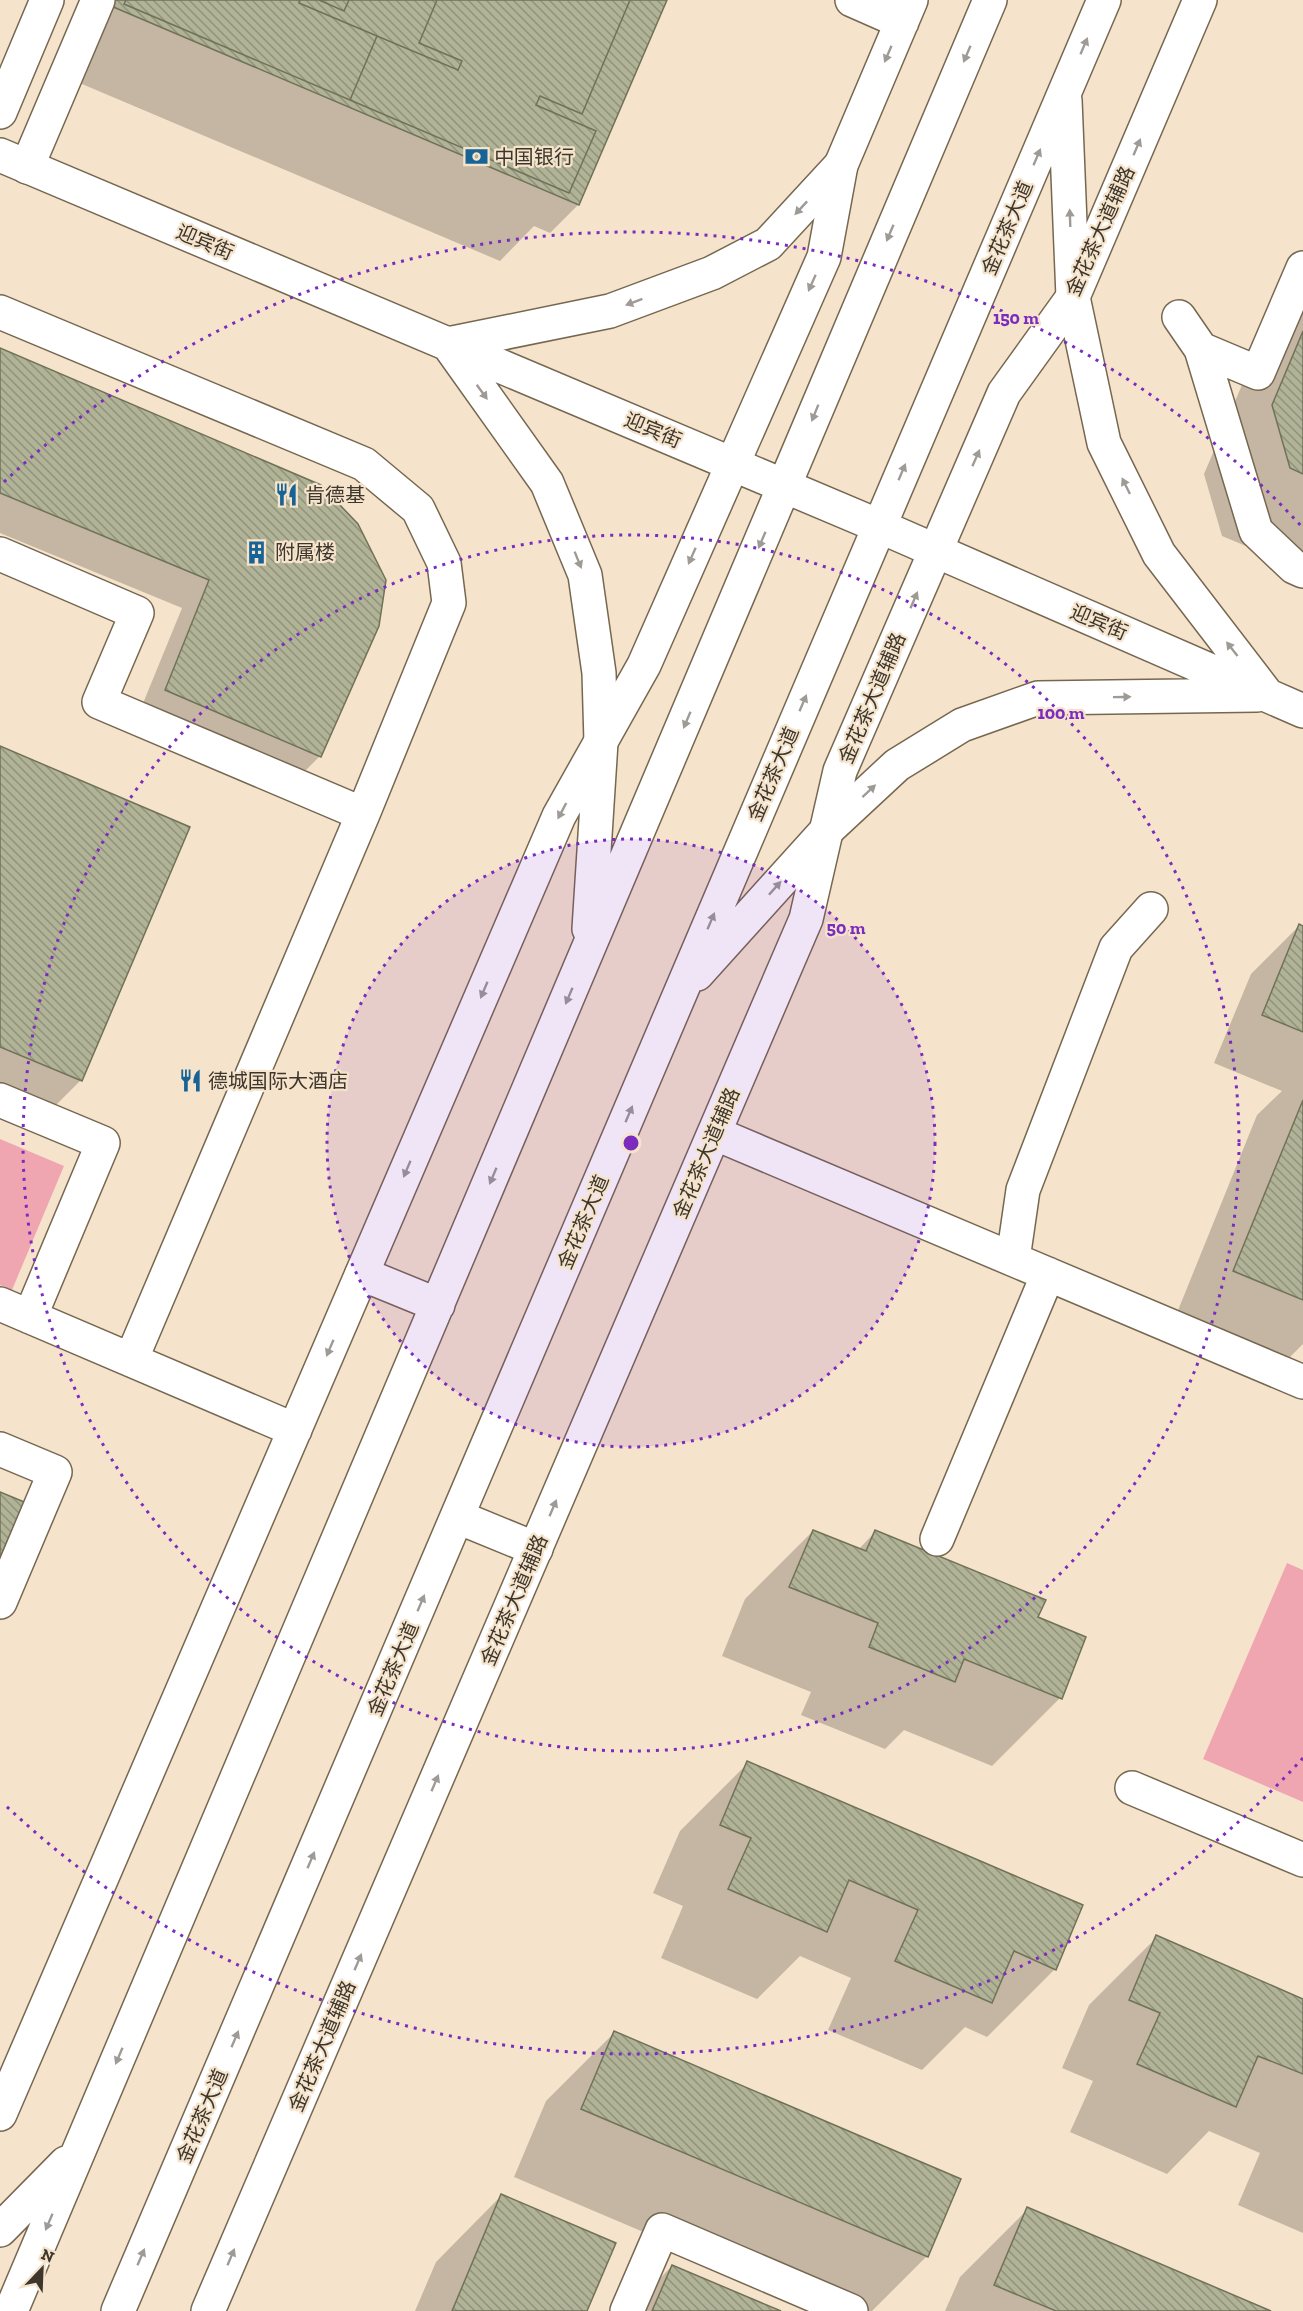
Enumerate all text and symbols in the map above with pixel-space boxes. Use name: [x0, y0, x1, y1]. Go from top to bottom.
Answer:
one-way arrow: [1080, 37, 1090, 55]
one-way arrow: [883, 45, 892, 63]
one-way arrow: [962, 45, 972, 63]
one-way arrow: [1133, 138, 1143, 156]
bank icon: 中国银行: [463, 144, 489, 170]
place label: 中国银行: [494, 145, 574, 169]
one-way arrow: [1032, 148, 1042, 166]
street label: 金花茶大道辅路: [1061, 162, 1139, 300]
street label: 金花茶大道: [976, 177, 1038, 279]
one-way arrow: [795, 201, 809, 215]
one-way arrow: [1065, 208, 1074, 227]
street label: 迎宾街: [173, 219, 237, 265]
one-way arrow: [885, 224, 895, 242]
one-way arrow: [808, 274, 817, 291]
one-way arrow: [625, 298, 643, 307]
text: 150 m: [993, 307, 1039, 329]
one-way arrow: [476, 383, 488, 399]
one-way arrow: [810, 404, 819, 422]
street label: 迎宾街: [621, 407, 685, 453]
one-way arrow: [971, 449, 981, 467]
one-way arrow: [898, 463, 907, 481]
one-way arrow: [1121, 478, 1130, 495]
restaurant icon: 肯德基: [274, 482, 300, 508]
place label: 肯德基: [305, 483, 365, 507]
one-way arrow: [757, 532, 767, 550]
building icon: 附属楼: [244, 539, 270, 565]
place label: 附属楼: [275, 540, 335, 564]
one-way arrow: [687, 548, 697, 566]
one-way arrow: [573, 551, 583, 569]
one-way arrow: [910, 591, 919, 609]
street label: 迎宾街: [1067, 599, 1131, 645]
street label: 金花茶大道辅路: [834, 629, 910, 767]
one-way arrow: [1226, 641, 1238, 657]
one-way arrow: [1113, 692, 1132, 702]
one-way arrow: [799, 694, 808, 712]
text: 100 m: [1037, 702, 1085, 724]
one-way arrow: [682, 711, 691, 729]
street label: 金花茶大道: [742, 723, 804, 825]
one-way arrow: [862, 784, 876, 798]
one-way arrow: [557, 803, 567, 820]
one-way arrow: [768, 881, 781, 896]
one-way arrow: [707, 912, 716, 930]
text: 50 m: [827, 917, 866, 939]
one-way arrow: [480, 981, 489, 998]
one-way arrow: [565, 988, 574, 1005]
restaurant icon: 德城国际大酒店: [177, 1068, 203, 1094]
place label: 德城国际大酒店: [208, 1069, 348, 1093]
street label: 金花茶大道辅路: [668, 1084, 744, 1222]
one-way arrow: [624, 1105, 634, 1123]
centre of rings: [621, 1133, 641, 1153]
one-way arrow: [402, 1160, 411, 1178]
one-way arrow: [488, 1167, 498, 1185]
street label: 金花茶大道: [552, 1171, 614, 1273]
one-way arrow: [325, 1339, 334, 1357]
one-way arrow: [549, 1499, 558, 1516]
street label: 金花茶大道辅路: [476, 1531, 552, 1669]
one-way arrow: [416, 1594, 426, 1612]
street label: 金花茶大道: [362, 1618, 424, 1720]
one-way arrow: [430, 1774, 440, 1792]
one-way arrow: [307, 1851, 316, 1869]
one-way arrow: [353, 1953, 363, 1971]
street label: 金花茶大道辅路: [284, 1977, 360, 2115]
one-way arrow: [230, 2031, 239, 2048]
one-way arrow: [114, 2047, 124, 2065]
street label: 金花茶大道: [171, 2065, 233, 2167]
one-way arrow: [44, 2213, 53, 2230]
north arrow: [12, 2239, 72, 2299]
text: N: [38, 2245, 57, 2267]
one-way arrow: [226, 2248, 236, 2266]
one-way arrow: [137, 2249, 146, 2266]

